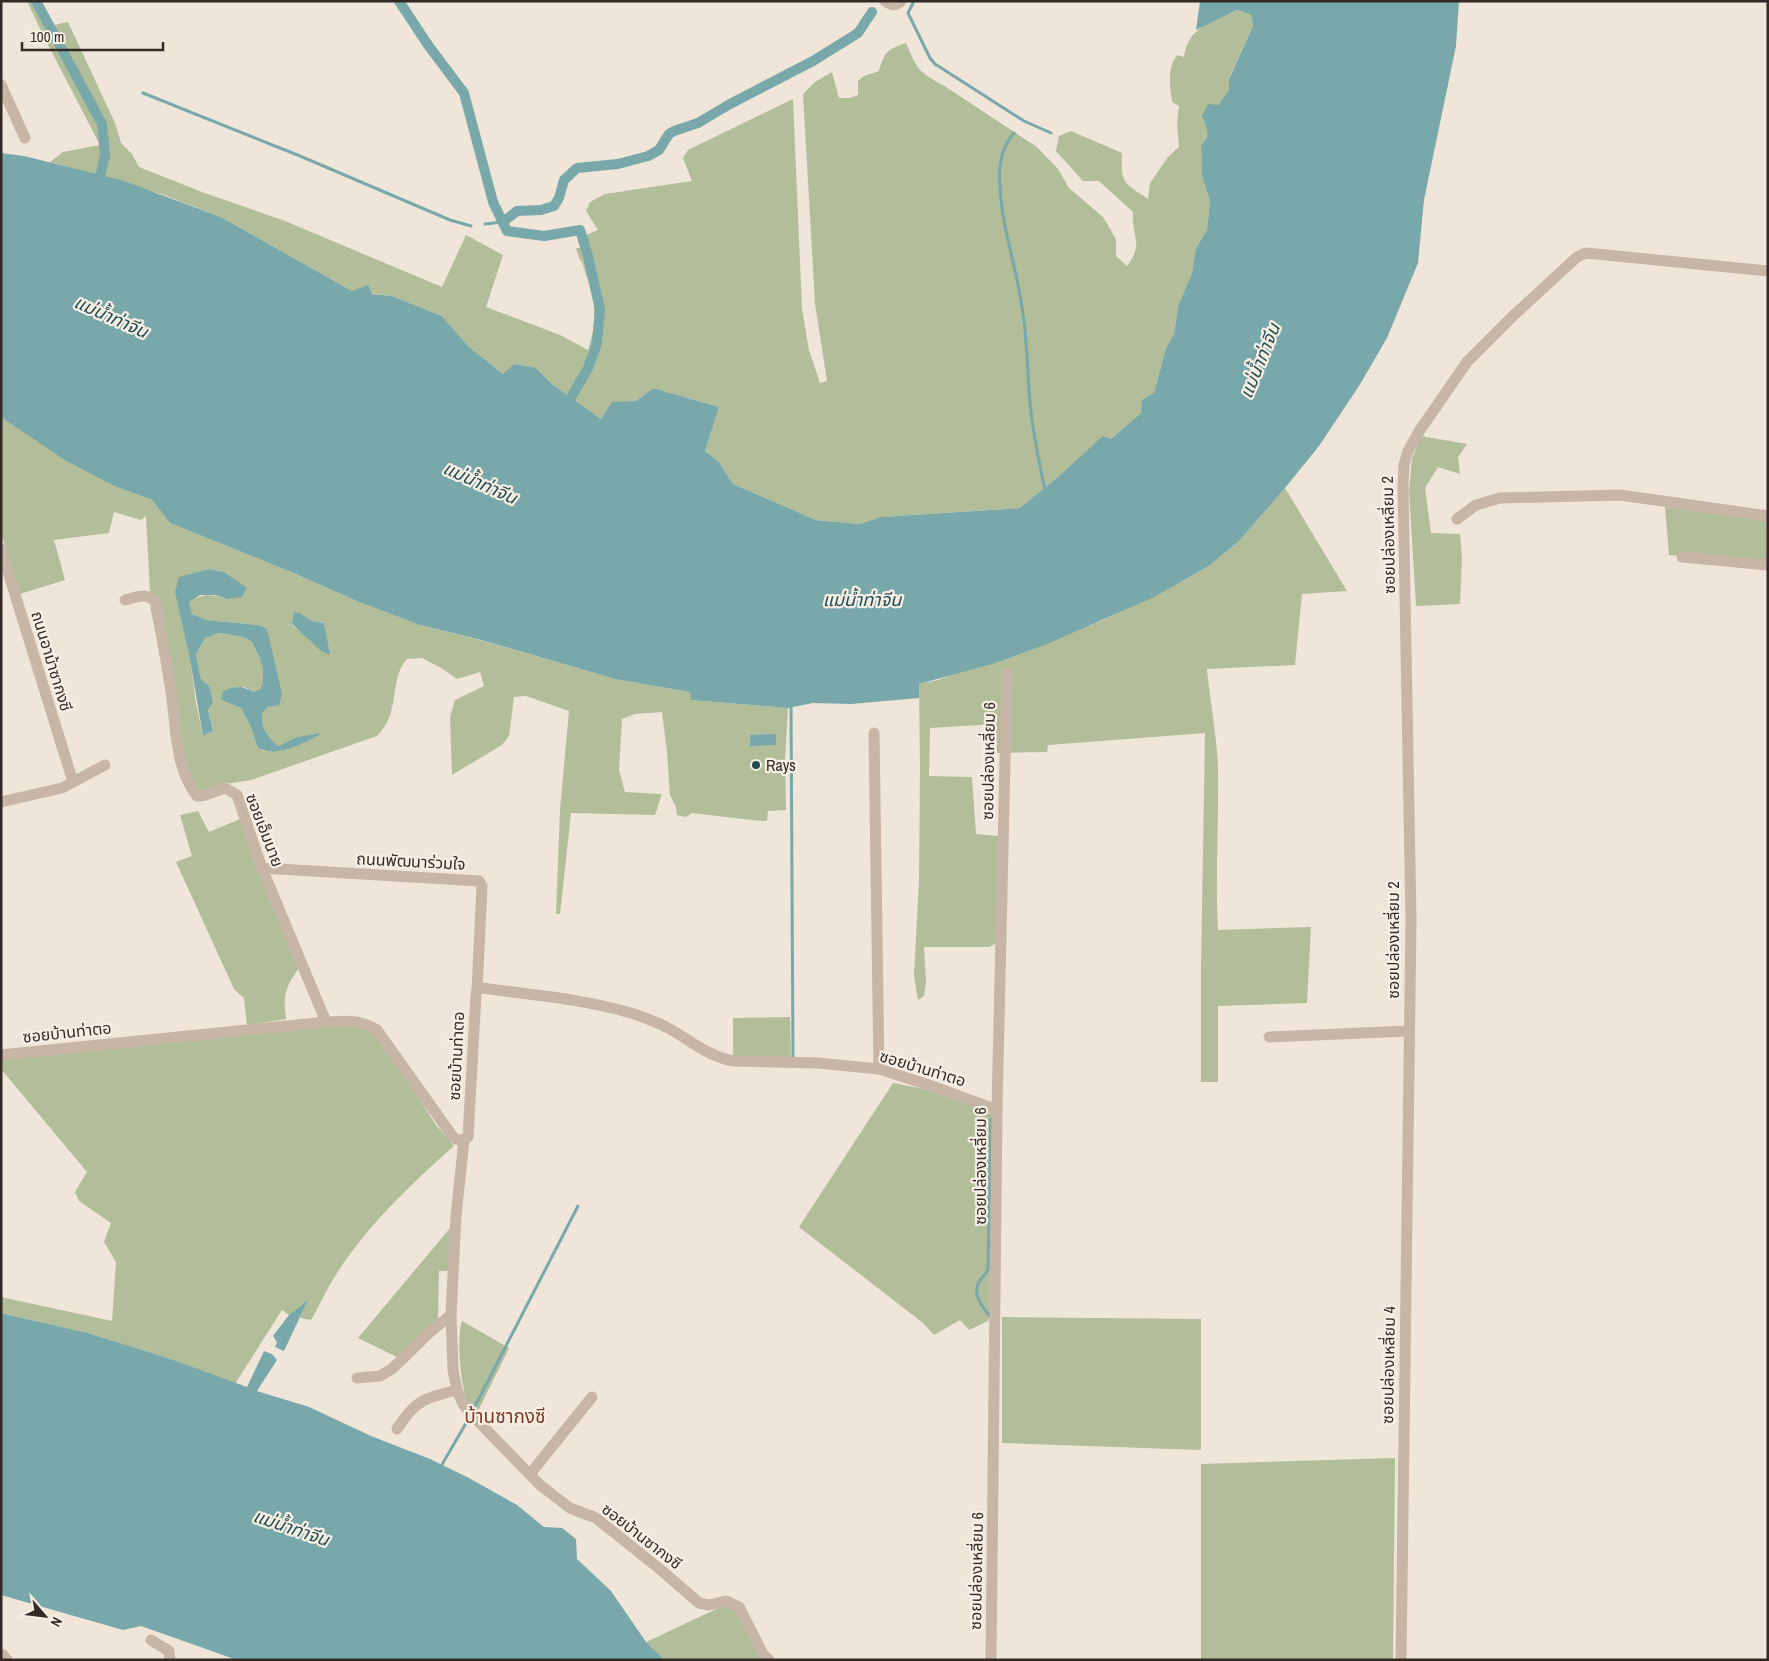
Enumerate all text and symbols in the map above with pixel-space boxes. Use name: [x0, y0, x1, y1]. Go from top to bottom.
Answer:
scale bar: [22, 20, 164, 52]
text: 100 m: [30, 26, 64, 47]
water label: แม่น้ำท่าจีน: [70, 289, 153, 344]
water label: แม่น้ำท่าจีน: [1233, 319, 1286, 402]
water label: แม่น้ำท่าจีน: [439, 455, 522, 510]
street label: ซอยปล่องเหลี่ยม 2: [1376, 476, 1400, 594]
water label: แม่น้ำท่าจีน: [823, 587, 902, 612]
street label: ถนนอาม้าซากงซี: [26, 608, 78, 714]
street label: ซอยปล่องเหลี่ยม 6: [976, 702, 1000, 820]
place label: Rays: [766, 754, 796, 776]
marker: Rays: [750, 759, 762, 771]
street label: ซอยเอ็มนาย: [241, 790, 289, 870]
street label: ถนนพัฒนาร่วมใจ: [356, 847, 466, 875]
street label: ซอยปล่องเหลี่ยม 2: [1382, 881, 1404, 999]
street label: ซอยบ้านท่าตอ: [443, 1011, 469, 1101]
street label: ซอยบ้านท่าตอ: [22, 1016, 112, 1048]
street label: ซอยบ้านท่าตอ: [877, 1044, 969, 1092]
street label: ซอยปล่องเหลี่ยม 6: [969, 1107, 991, 1225]
street label: ซอยปล่องเหลี่ยม 4: [1376, 1306, 1400, 1424]
district label: บ้านซากงซี: [464, 1403, 546, 1429]
street label: ซอยบ้านซากงซี: [597, 1498, 687, 1574]
water label: แม่น้ำท่าจีน: [250, 1503, 333, 1552]
street label: ซอยปล่องเหลี่ยม 6: [964, 1512, 988, 1630]
north arrow: [20, 1591, 70, 1641]
text: N: [47, 1614, 66, 1630]

